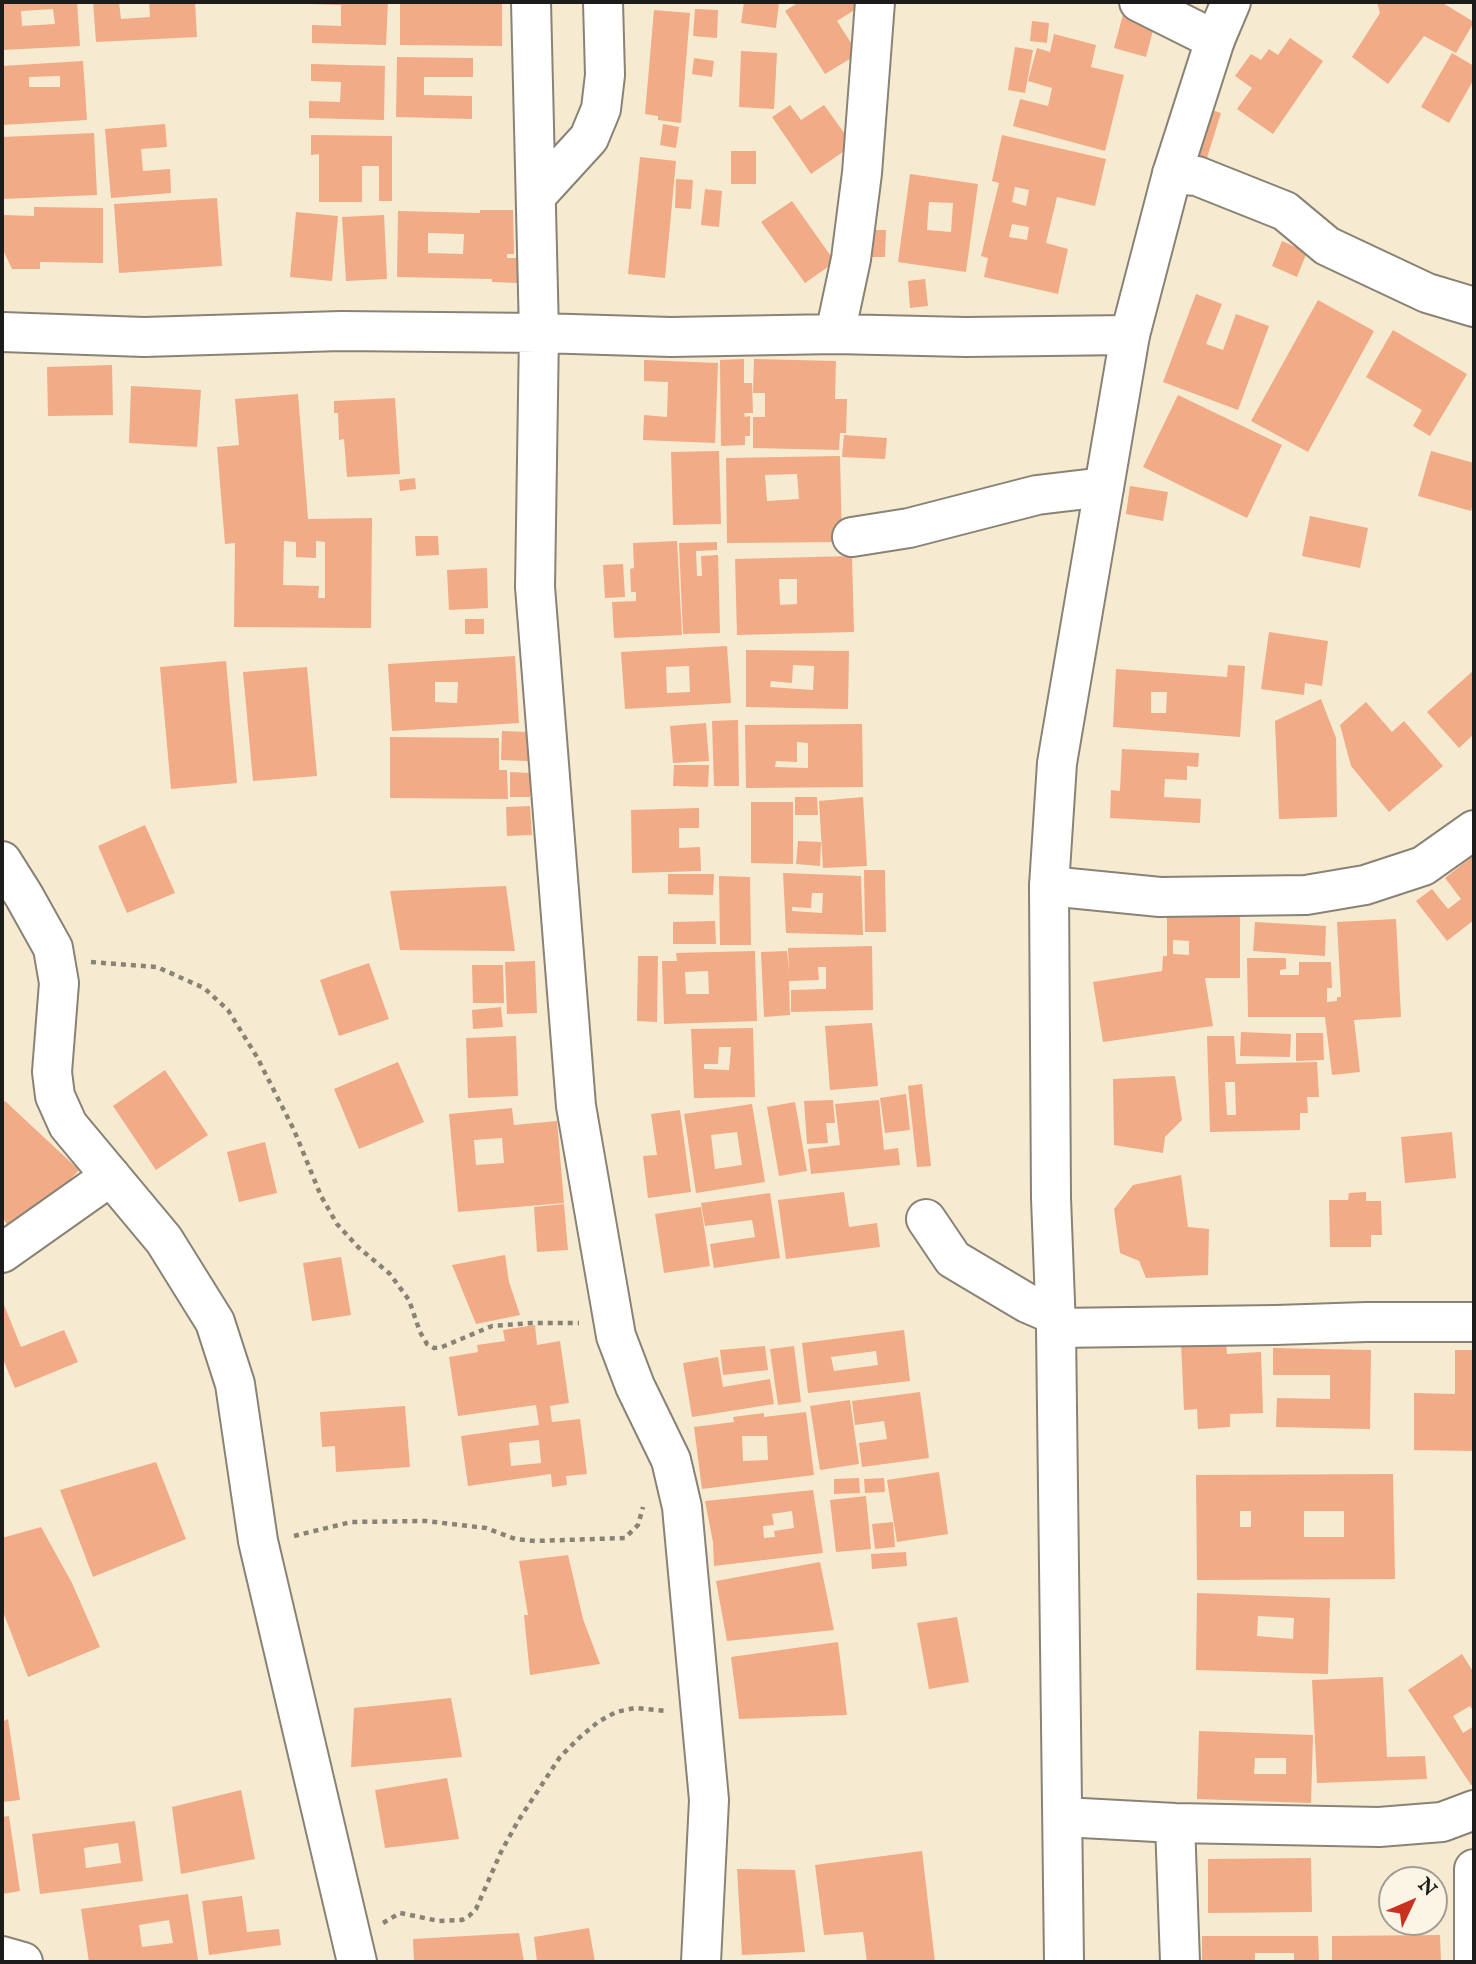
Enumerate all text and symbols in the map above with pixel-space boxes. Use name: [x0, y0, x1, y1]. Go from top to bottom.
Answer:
north arrow: [1378, 1866, 1448, 1936]
text: N: [1412, 1874, 1441, 1902]

